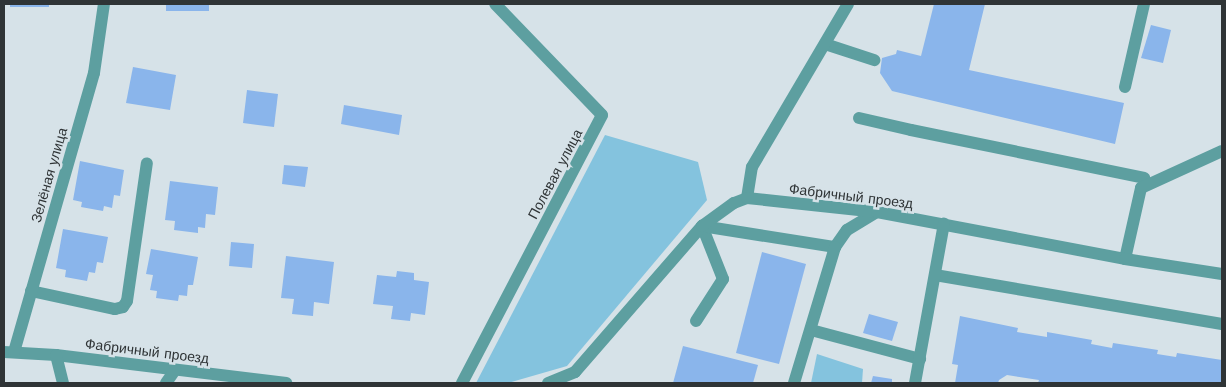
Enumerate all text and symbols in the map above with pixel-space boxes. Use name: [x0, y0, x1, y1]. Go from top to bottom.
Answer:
street label: Зелёная улица: [27, 126, 71, 224]
street label: Полевая улица: [524, 126, 586, 222]
street label: Фабричный проезд: [788, 180, 914, 212]
street label: Фабричный проезд: [84, 335, 210, 367]

